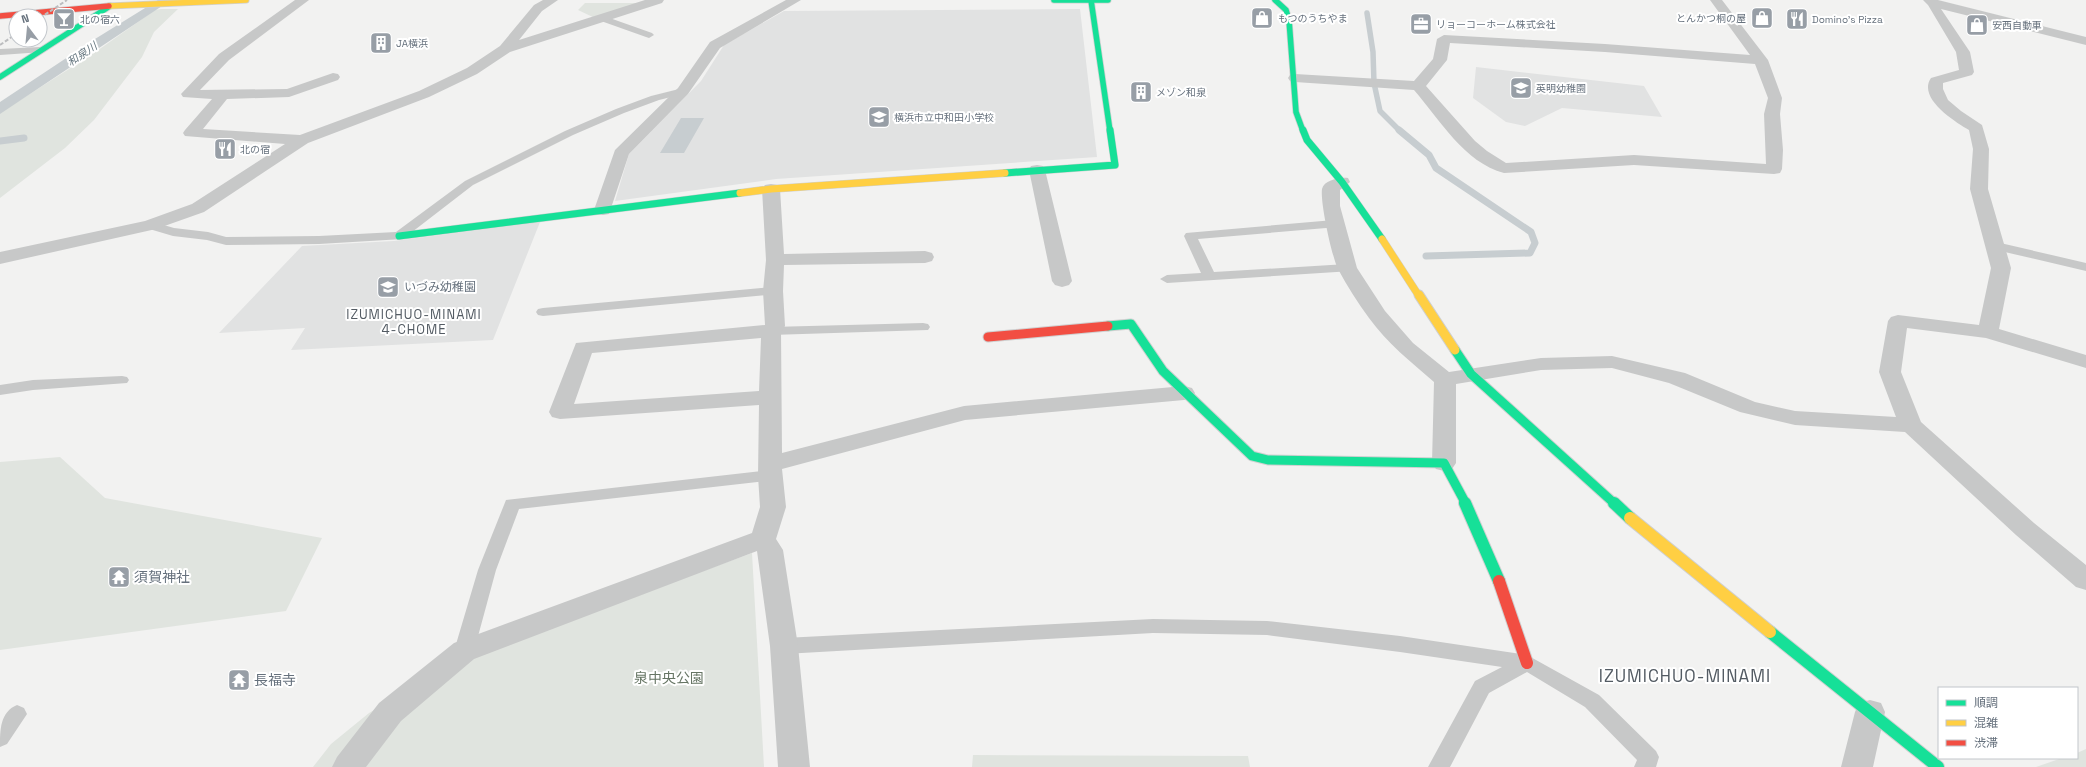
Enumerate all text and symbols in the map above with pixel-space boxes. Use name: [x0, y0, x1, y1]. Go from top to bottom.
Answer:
shop icon: もつのうちやま: [1249, 5, 1275, 31]
shop icon: とんかつ桐の屋: [1749, 5, 1775, 31]
bar icon: 北の宿六: [51, 6, 77, 32]
restaurant icon: Domino's Pizza: [1784, 6, 1810, 32]
north arrow: [8, 8, 48, 48]
text: N: [20, 11, 31, 26]
office icon: リョーコーホーム株式会社: [1408, 11, 1434, 37]
place label: もつのうちやま: [1278, 12, 1348, 25]
place label: とんかつ桐の屋: [1676, 12, 1746, 25]
shop icon: 安西自動車: [1964, 12, 1990, 38]
place label: 北の宿六: [80, 13, 120, 26]
place label: Domino's Pizza: [1812, 13, 1883, 26]
place label: リョーコーホーム株式会社: [1436, 18, 1556, 31]
place label: 安西自動車: [1992, 19, 2042, 32]
building icon: JA横浜: [368, 30, 394, 56]
place label: JA横浜: [396, 37, 428, 50]
water label: 和泉川: [64, 38, 100, 69]
school or university icon: 英明幼稚園: [1508, 75, 1534, 101]
building icon: メゾン和泉: [1128, 79, 1154, 105]
place label: 英明幼稚園: [1536, 82, 1586, 95]
place label: メゾン和泉: [1156, 86, 1207, 99]
school or university icon: 横浜市立中和田小学校: [866, 104, 892, 130]
place label: 横浜市立中和田小学校: [894, 111, 994, 124]
restaurant icon: 北の宿: [212, 136, 238, 162]
place label: 北の宿: [240, 143, 270, 156]
school or university icon: いづみ幼稚園: [375, 274, 401, 300]
place label: いづみ幼稚園: [404, 279, 476, 295]
district label: IZUMICHUO-MINAMI 4-CHOME: [346, 306, 482, 338]
temple icon: 須賀神社: [106, 564, 132, 590]
place label: 須賀神社: [134, 568, 190, 586]
district label: IZUMICHUO-MINAMI: [1599, 665, 1771, 687]
temple icon: 長福寺: [226, 667, 252, 693]
park label: 泉中央公園: [634, 669, 704, 687]
place label: 長福寺: [254, 671, 296, 689]
legend: [1938, 687, 2078, 759]
text: 順調: [1974, 695, 1998, 711]
text: 混雑: [1974, 715, 1998, 731]
text: 渋滞: [1974, 735, 1998, 751]

